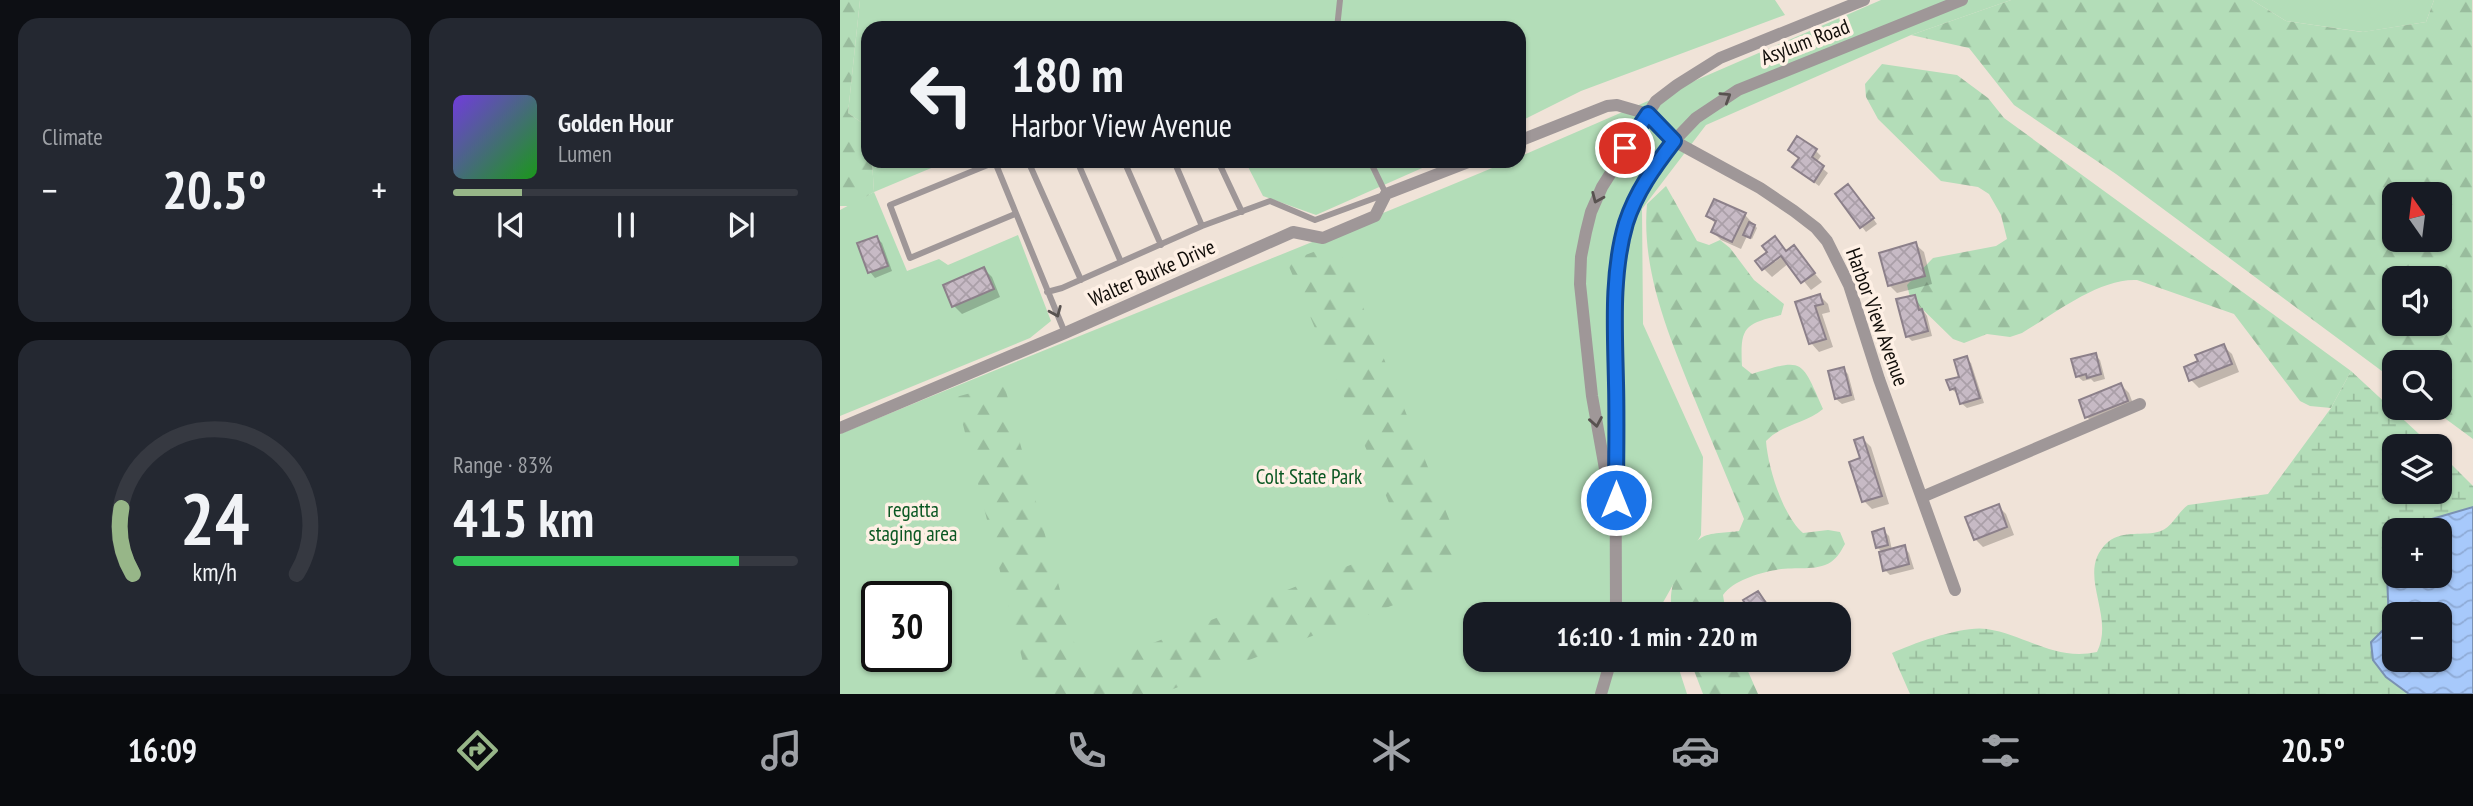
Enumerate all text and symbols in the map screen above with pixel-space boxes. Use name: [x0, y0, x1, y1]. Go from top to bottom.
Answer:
street label: Asylum Road: [1757, 12, 1853, 71]
text: 180 m: [1011, 42, 1124, 106]
icon: left: [896, 49, 987, 140]
one-way arrow: [1718, 93, 1731, 106]
text: Harbor View Avenue: [1011, 104, 1232, 146]
text: Golden Hour: [558, 106, 673, 139]
pin: [1595, 118, 1655, 178]
text: Climate: [42, 122, 103, 151]
icon: arrive: [1606, 129, 1644, 167]
text: Lumen: [558, 139, 612, 168]
text: 20.5°: [162, 156, 267, 223]
text: −: [42, 165, 58, 214]
text: +: [371, 165, 387, 214]
north arrow: [2382, 182, 2452, 252]
map controls: [2382, 182, 2452, 672]
one-way arrow: [1591, 191, 1605, 204]
icon: previous: [492, 206, 530, 244]
icon: pause: [607, 206, 645, 244]
icon: next: [722, 206, 760, 244]
street label: Walter Burke Drive: [1085, 233, 1219, 312]
street label: Harbor View Avenue: [1840, 244, 1915, 390]
button: sound: [2382, 266, 2452, 336]
one-way arrow: [1048, 305, 1062, 318]
button: search: [2382, 350, 2452, 420]
one-way arrow: [1588, 417, 1603, 428]
button: layers: [2382, 434, 2452, 504]
text: Range · 83%: [453, 450, 553, 479]
park label: Colt State Park: [1256, 463, 1362, 490]
position arrow: [1579, 463, 1653, 537]
text: 24: [180, 470, 249, 564]
text: 415 km: [453, 484, 594, 551]
park label: regatta staging area: [869, 496, 957, 547]
button: +: [2382, 518, 2452, 588]
text: km/h: [192, 556, 237, 588]
speed limit sign: 30: [861, 581, 952, 672]
button: −: [2382, 602, 2452, 672]
text: 16:10 · 1 min · 220 m: [1557, 620, 1757, 653]
icon: directions: [453, 726, 502, 775]
icon: music: [757, 726, 806, 775]
icon: phone: [1062, 726, 1111, 775]
icon: climate: [1367, 726, 1416, 775]
icon: car: [1671, 726, 1720, 775]
icon: filters: [1976, 726, 2025, 775]
text: 16:09: [128, 729, 197, 771]
text: 20.5°: [2281, 729, 2345, 771]

